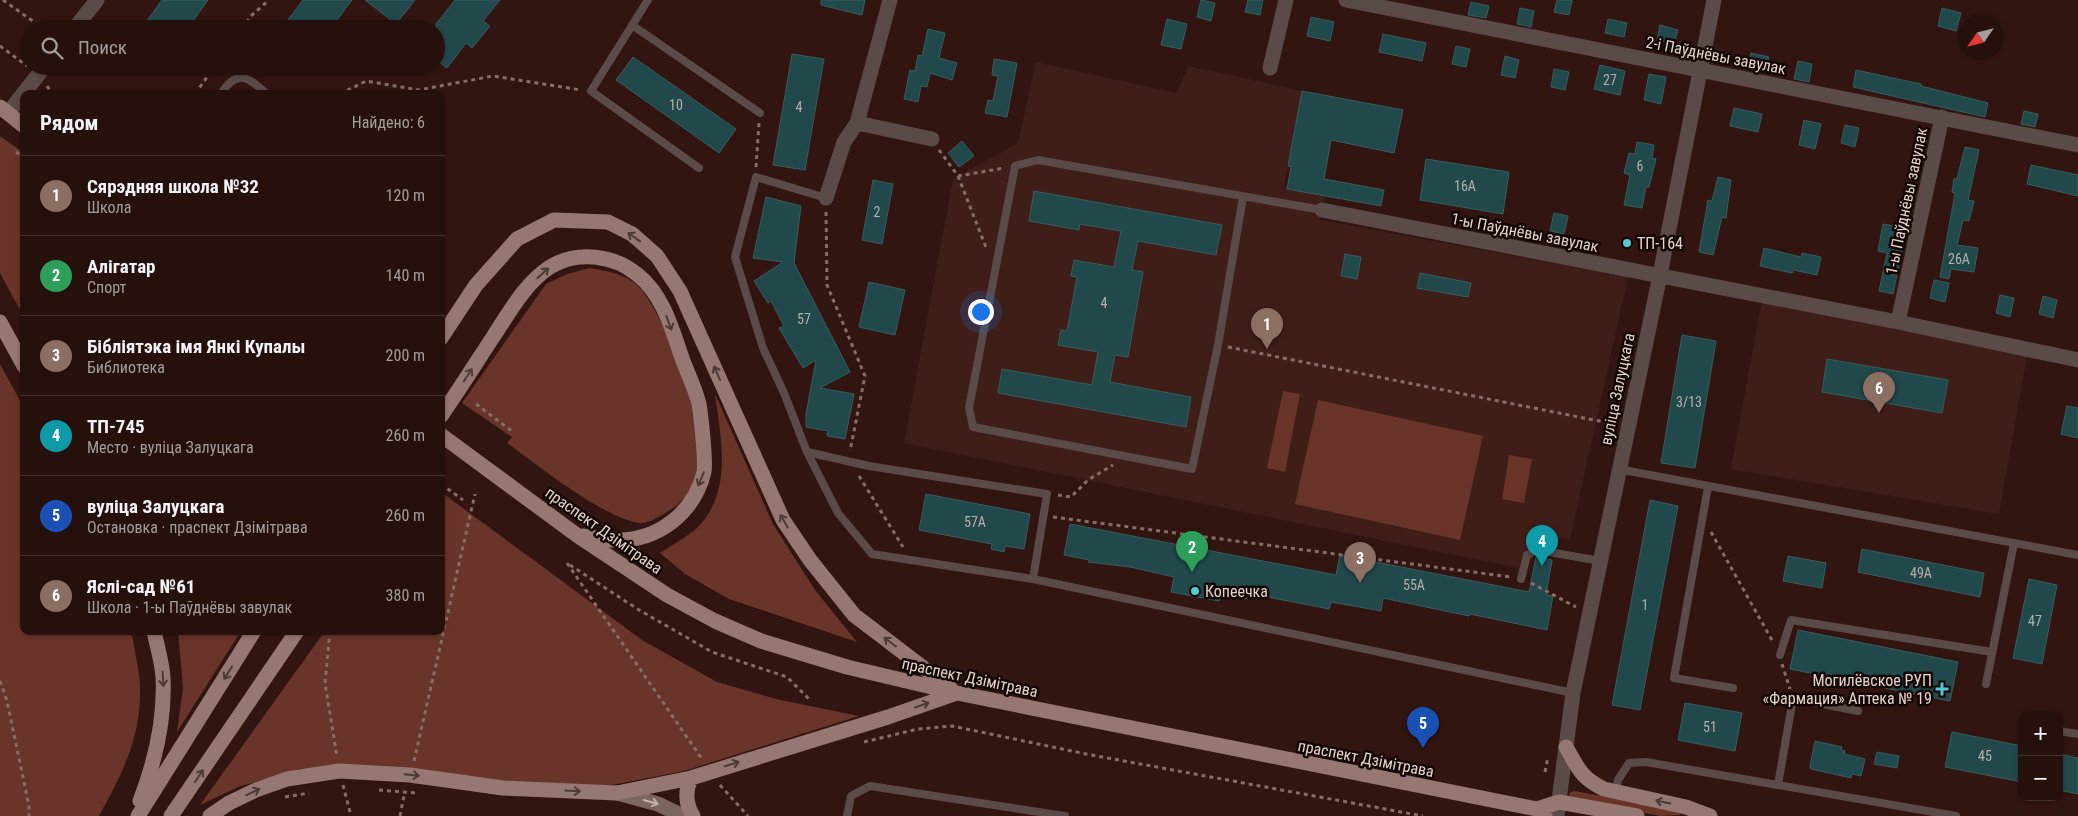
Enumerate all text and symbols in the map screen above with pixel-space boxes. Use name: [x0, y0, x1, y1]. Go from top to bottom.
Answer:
north arrow: [1958, 15, 2003, 60]
search box: [20, 20, 445, 75]
street label: 2-і Паўднёвы завулак: [1644, 33, 1788, 78]
icon: search: [38, 34, 66, 62]
text: Поиск: [78, 36, 127, 59]
house number: 27: [1603, 72, 1617, 88]
house number: 10: [669, 97, 683, 113]
house number: 4: [796, 99, 803, 115]
text: Рядом: [40, 111, 99, 135]
text: Найдено: 6: [352, 113, 425, 132]
street label: 1-ы Паўднёвы завулак: [1882, 126, 1931, 276]
house number: 6: [1637, 158, 1644, 174]
text: Сярэдняя школа №32: [87, 175, 259, 198]
house number: 16А: [1454, 178, 1476, 194]
text: 1: [52, 186, 60, 205]
text: 120 m: [386, 186, 425, 205]
text: Школа: [87, 198, 131, 217]
house number: 2: [874, 204, 881, 220]
street label: 1-ы Паўднёвы завулак: [1450, 209, 1600, 256]
one-way arrow: [628, 231, 641, 242]
place label: ТП-164: [1637, 234, 1683, 253]
marker: ТП-164: [1621, 237, 1633, 249]
house number: 26А: [1948, 251, 1970, 267]
text: Алігатар: [87, 255, 156, 278]
text: 2: [52, 266, 60, 285]
text: 140 m: [386, 266, 425, 285]
one-way arrow: [536, 267, 549, 279]
text: Спорт: [87, 278, 126, 297]
house number: 4: [1101, 295, 1108, 311]
your location: [968, 299, 994, 325]
pin: 1: [1251, 308, 1283, 349]
house number: 57: [797, 311, 811, 327]
one-way arrow: [665, 314, 674, 330]
street label: вуліца Залуцкага: [1596, 331, 1639, 447]
text: Бібліятэка імя Янкі Купалы: [87, 335, 305, 358]
text: 3: [52, 346, 60, 365]
text: 200 m: [386, 346, 425, 365]
text: Библиотека: [87, 358, 165, 377]
one-way arrow: [711, 366, 721, 381]
one-way arrow: [463, 369, 473, 383]
pin: 6: [1863, 372, 1895, 413]
house number: 3/13: [1676, 394, 1702, 410]
text: ТП-745: [87, 415, 145, 438]
text: 4: [52, 426, 60, 445]
text: 260 m: [386, 426, 425, 445]
text: Место · вуліца Залуцкага: [87, 438, 254, 457]
one-way arrow: [695, 471, 705, 486]
street label: праспект Дзімітрава: [542, 483, 666, 578]
text: вуліца Залуцкага: [87, 495, 224, 518]
text: 5: [52, 506, 60, 525]
text: 260 m: [386, 506, 425, 525]
one-way arrow: [779, 514, 789, 528]
house number: 57А: [964, 514, 986, 530]
text: Остановка · праспект Дзімітрава: [87, 518, 308, 537]
pin: 4: [1526, 525, 1558, 566]
pin: 2: [1176, 531, 1208, 572]
pin: 3: [1344, 542, 1376, 583]
house number: 49А: [1910, 565, 1932, 581]
text: Яслі-сад №61: [87, 575, 195, 598]
house number: 55А: [1403, 577, 1425, 593]
place label: Копеечка: [1205, 582, 1268, 601]
marker: Копеечка: [1189, 585, 1201, 597]
text: 6: [52, 586, 60, 605]
text: 380 m: [386, 586, 425, 605]
house number: 1: [1642, 597, 1648, 613]
text: Школа · 1-ы Паўднёвы завулак: [87, 598, 292, 617]
house number: 47: [2028, 613, 2042, 629]
one-way arrow: [884, 637, 897, 648]
street label: праспект Дзімітрава: [900, 654, 1040, 701]
one-way arrow: [223, 665, 233, 679]
one-way arrow: [158, 671, 167, 687]
place label: Могилёвское РУП «Фармация» Аптека № 19: [1763, 671, 1932, 708]
marker: Могилёвское РУП «Фармация» Аптека № 19: [1936, 683, 1948, 695]
one-way arrow: [914, 700, 930, 709]
pin: 5: [1407, 707, 1439, 748]
map controls: [2018, 711, 2063, 801]
button: +: [2018, 711, 2063, 756]
house number: 51: [1703, 719, 1717, 735]
street label: праспект Дзімітрава: [1296, 736, 1436, 781]
house number: 45: [1978, 748, 1992, 764]
button: −: [2018, 756, 2063, 801]
one-way arrow: [724, 758, 740, 768]
one-way arrow: [194, 769, 204, 783]
one-way arrow: [404, 771, 420, 780]
one-way arrow: [245, 787, 260, 797]
one-way arrow: [565, 787, 581, 796]
one-way arrow: [1656, 797, 1672, 806]
one-way arrow: [643, 798, 659, 808]

